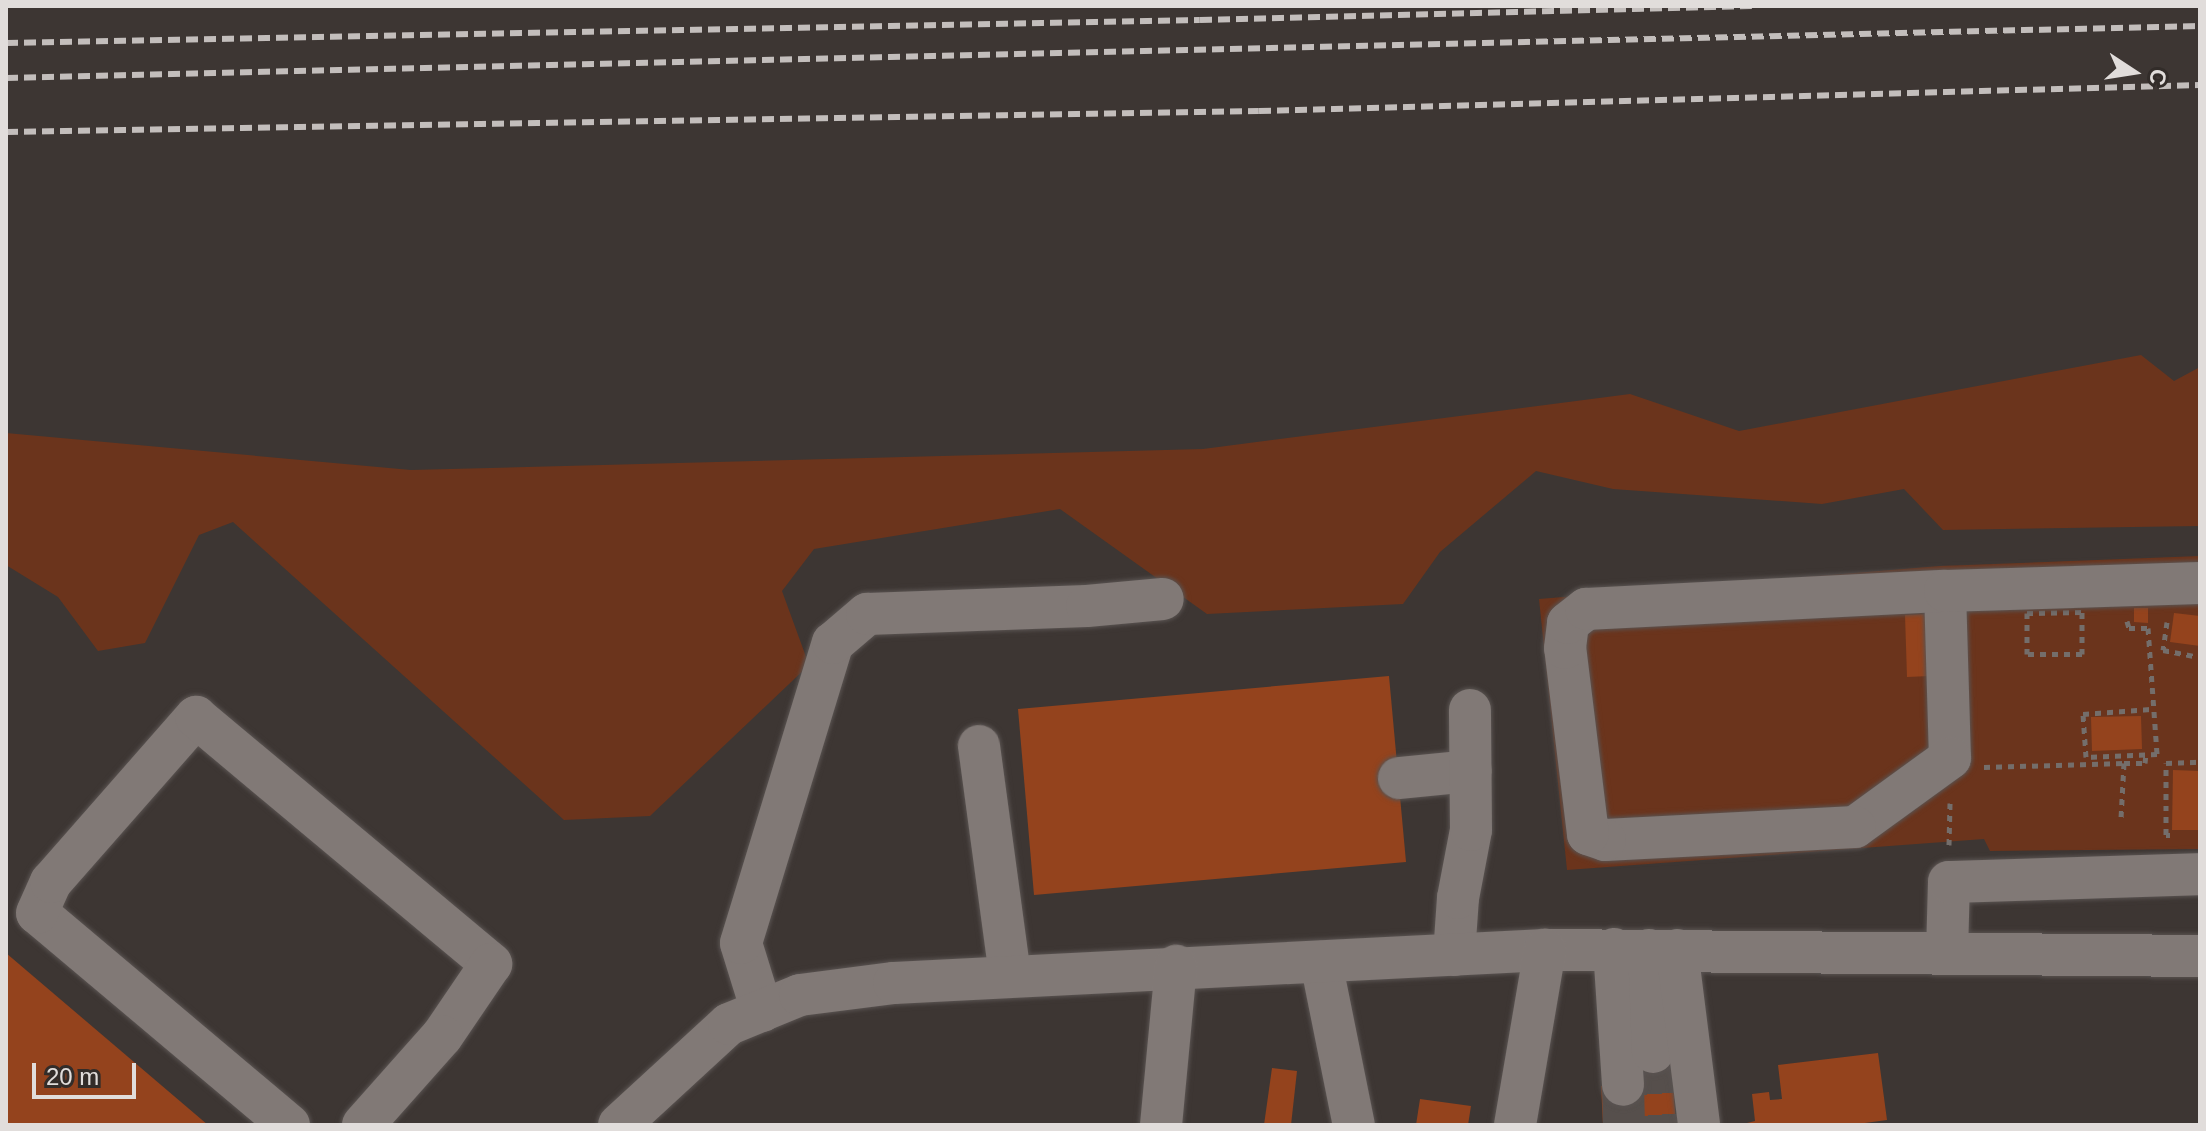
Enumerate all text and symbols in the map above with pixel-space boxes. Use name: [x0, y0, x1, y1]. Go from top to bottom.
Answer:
north arrow: [2094, 32, 2174, 112]
text: С: [2144, 67, 2172, 87]
scale bar: [36, 1047, 140, 1097]
text: 20 m: [46, 1063, 99, 1090]

